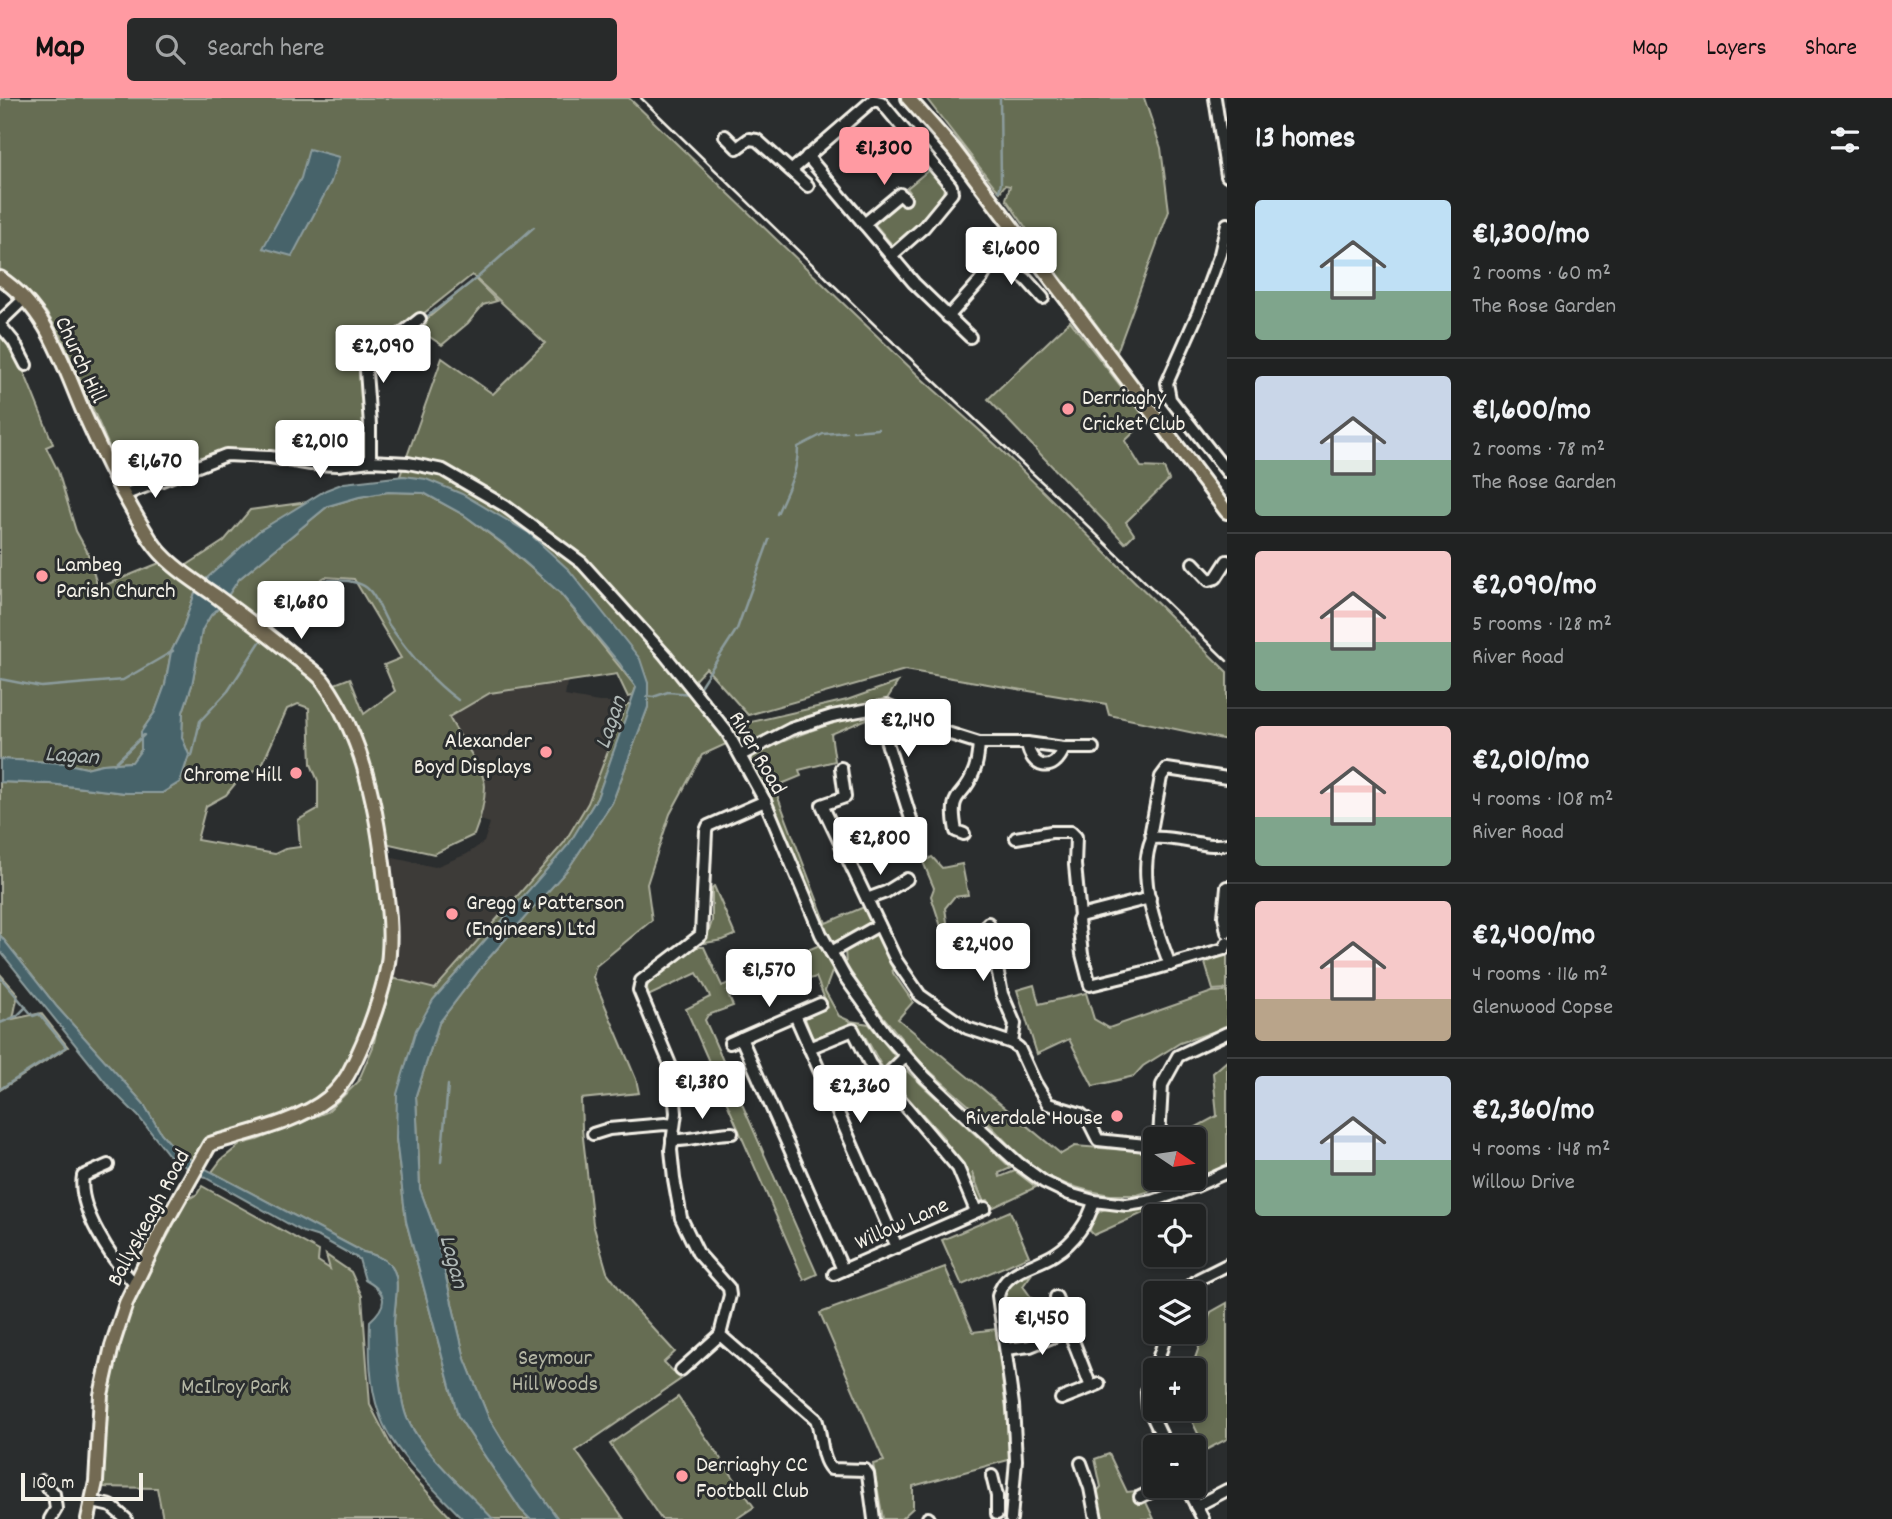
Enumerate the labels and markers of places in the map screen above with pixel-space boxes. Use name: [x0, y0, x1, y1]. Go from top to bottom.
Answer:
pin: €1,300: [827, 127, 941, 187]
pin: €1,600: [954, 228, 1068, 287]
pin: €2,090: [326, 326, 440, 385]
place label: Derriaghy Cricket Club: [1082, 383, 1185, 442]
marker: Derriaghy Cricket Club: [1060, 401, 1076, 417]
pin: €2,010: [263, 420, 377, 480]
pin: €1,670: [98, 440, 212, 500]
place label: Lambeg Parish Church: [56, 550, 176, 609]
marker: Lambeg Parish Church: [34, 568, 50, 584]
pin: €1,680: [244, 582, 358, 641]
pin: €2,140: [851, 700, 965, 759]
place label: Alexander Boyd Displays: [414, 726, 532, 785]
marker: Alexander Boyd Displays: [538, 744, 554, 760]
place label: Chrome Hill: [183, 760, 283, 793]
marker: Chrome Hill: [288, 765, 304, 781]
pin: €2,800: [823, 818, 937, 877]
place label: Gregg & Patterson (Engineers) Ltd: [466, 888, 624, 947]
marker: Gregg & Patterson (Engineers) Ltd: [444, 906, 460, 922]
pin: €2,400: [926, 924, 1040, 983]
pin: €1,570: [712, 950, 826, 1009]
pin: €1,380: [645, 1062, 759, 1121]
pin: €2,360: [803, 1066, 917, 1125]
place label: Riverdale House: [965, 1103, 1103, 1136]
marker: Riverdale House: [1109, 1108, 1125, 1124]
pin: €1,450: [985, 1298, 1099, 1357]
place label: Derriaghy CC Football Club: [696, 1450, 809, 1509]
marker: Derriaghy CC Football Club: [674, 1468, 690, 1484]

